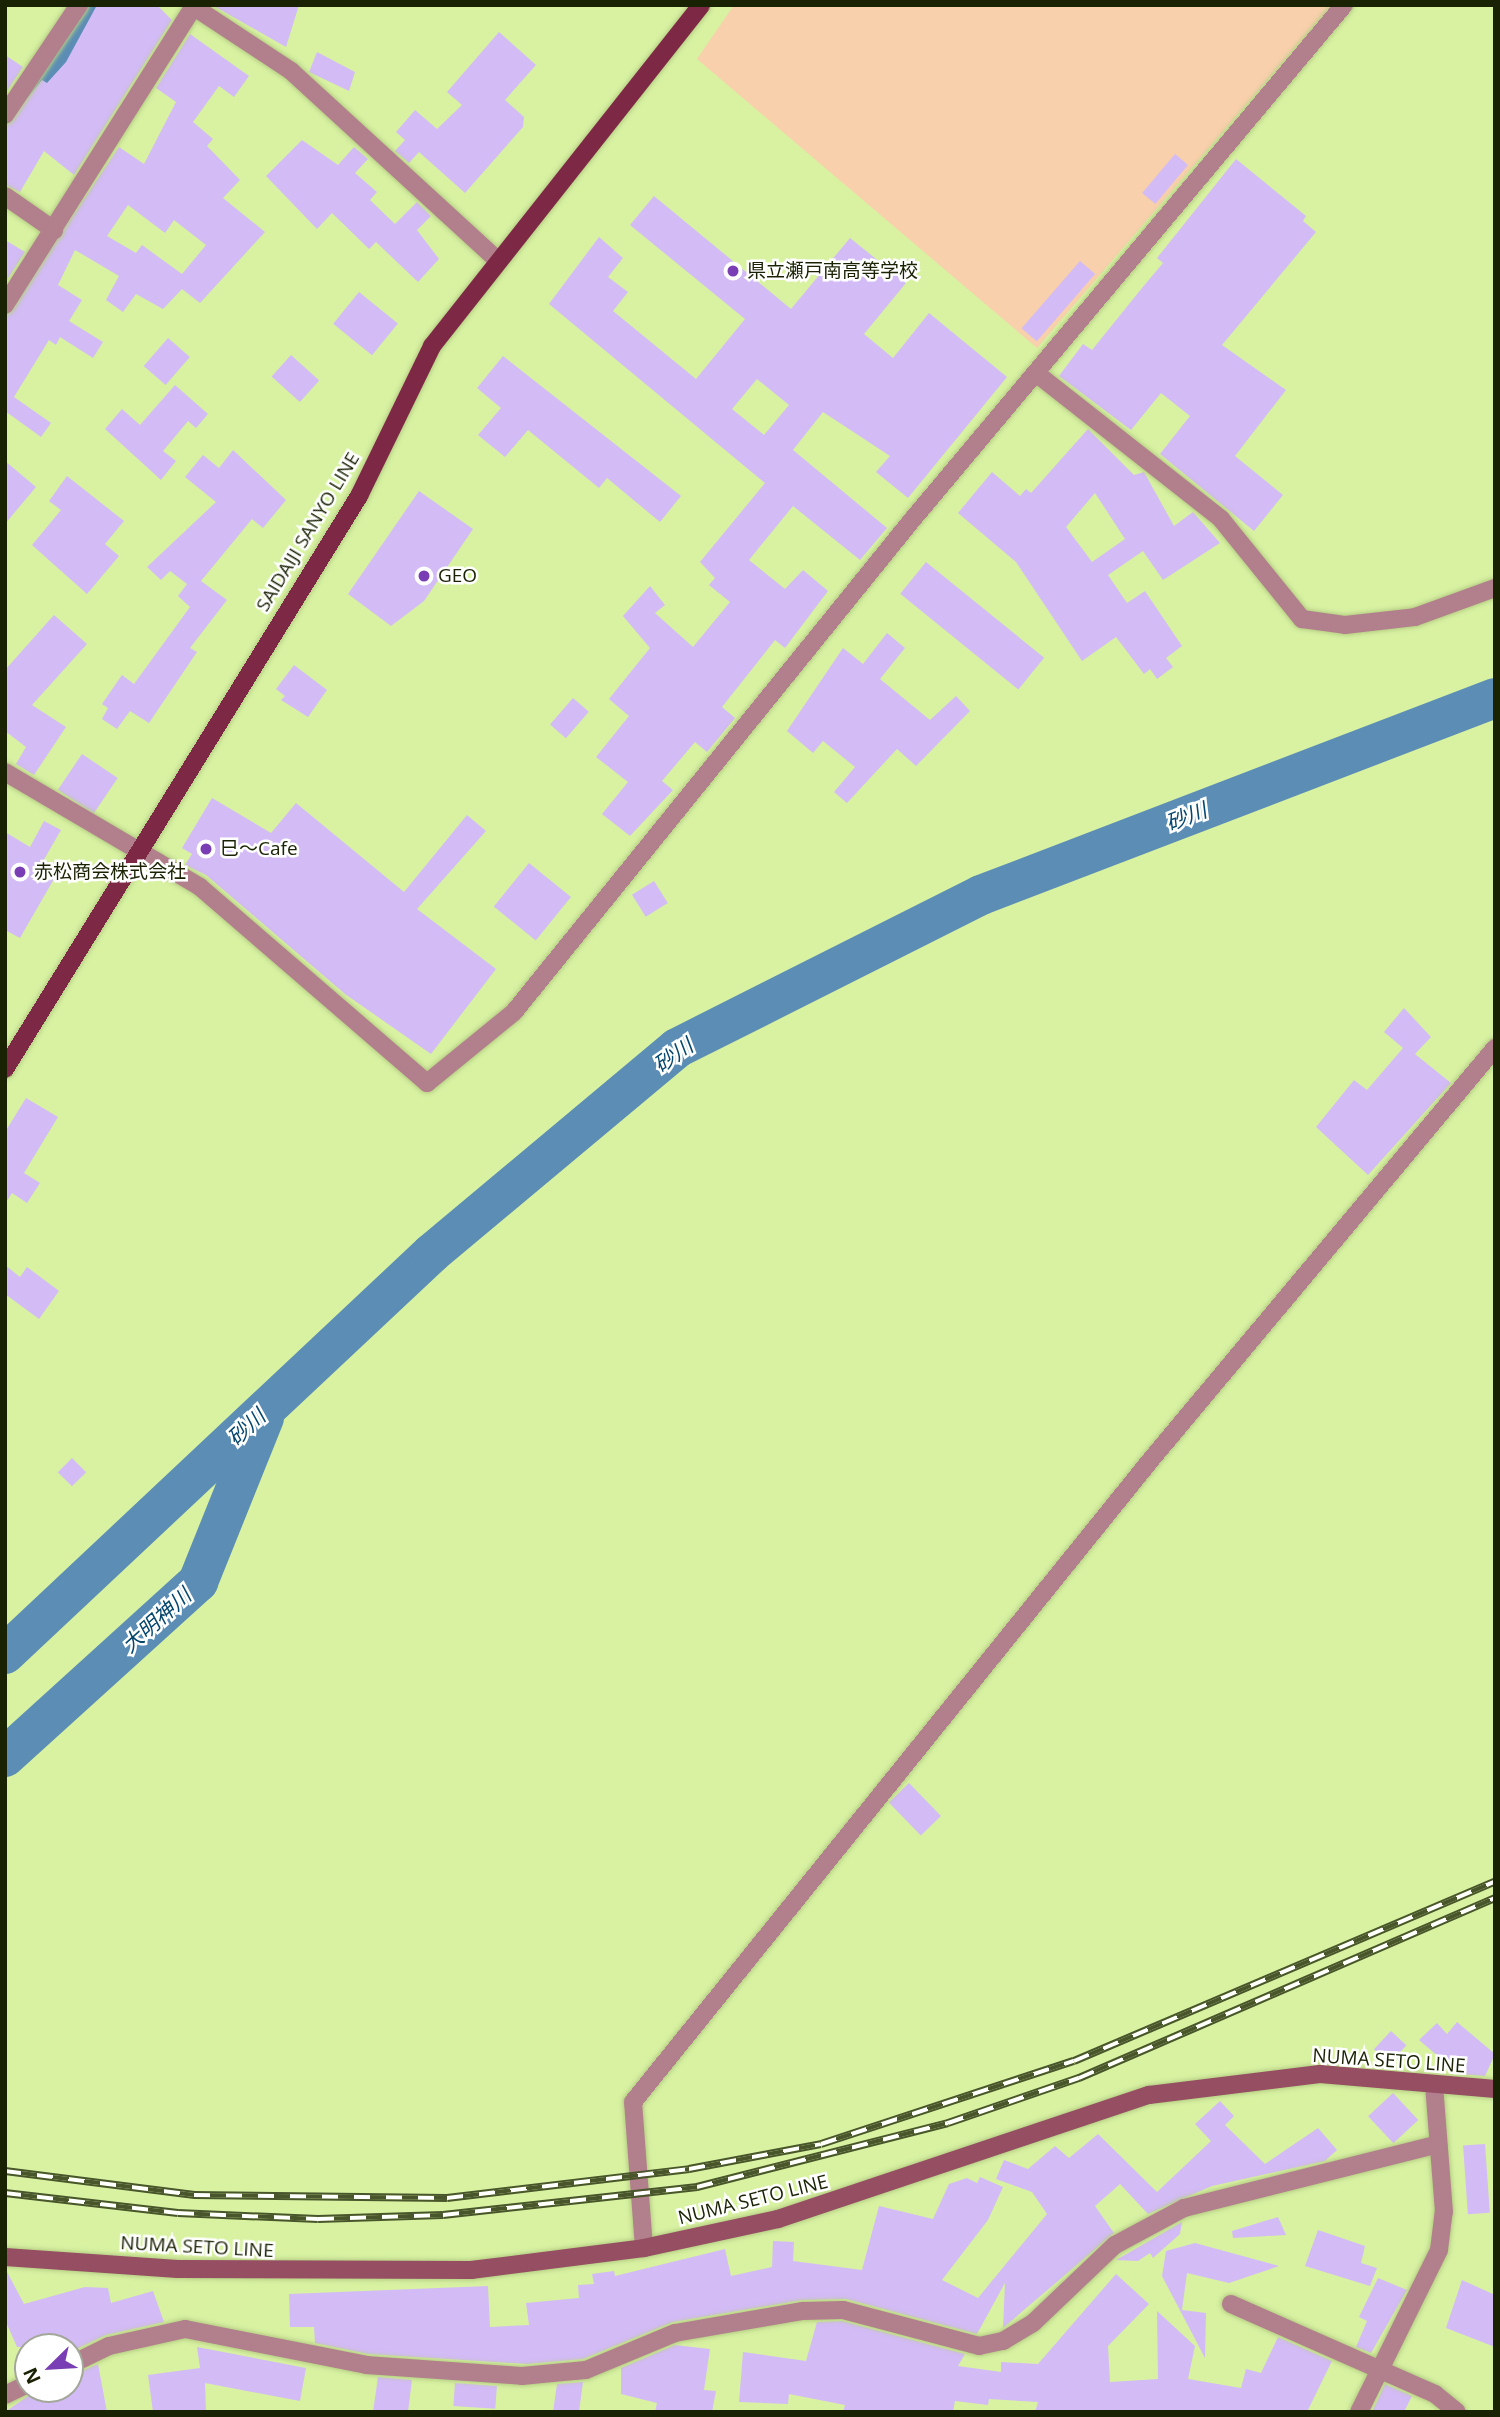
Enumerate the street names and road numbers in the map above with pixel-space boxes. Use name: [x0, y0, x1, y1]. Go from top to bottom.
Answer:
street label: SAIDAIJI SANYO LINE: [252, 448, 364, 616]
street label: NUMA SETO LINE: [1312, 2044, 1466, 2078]
street label: NUMA SETO LINE: [676, 2170, 830, 2230]
street label: NUMA SETO LINE: [120, 2232, 274, 2262]

